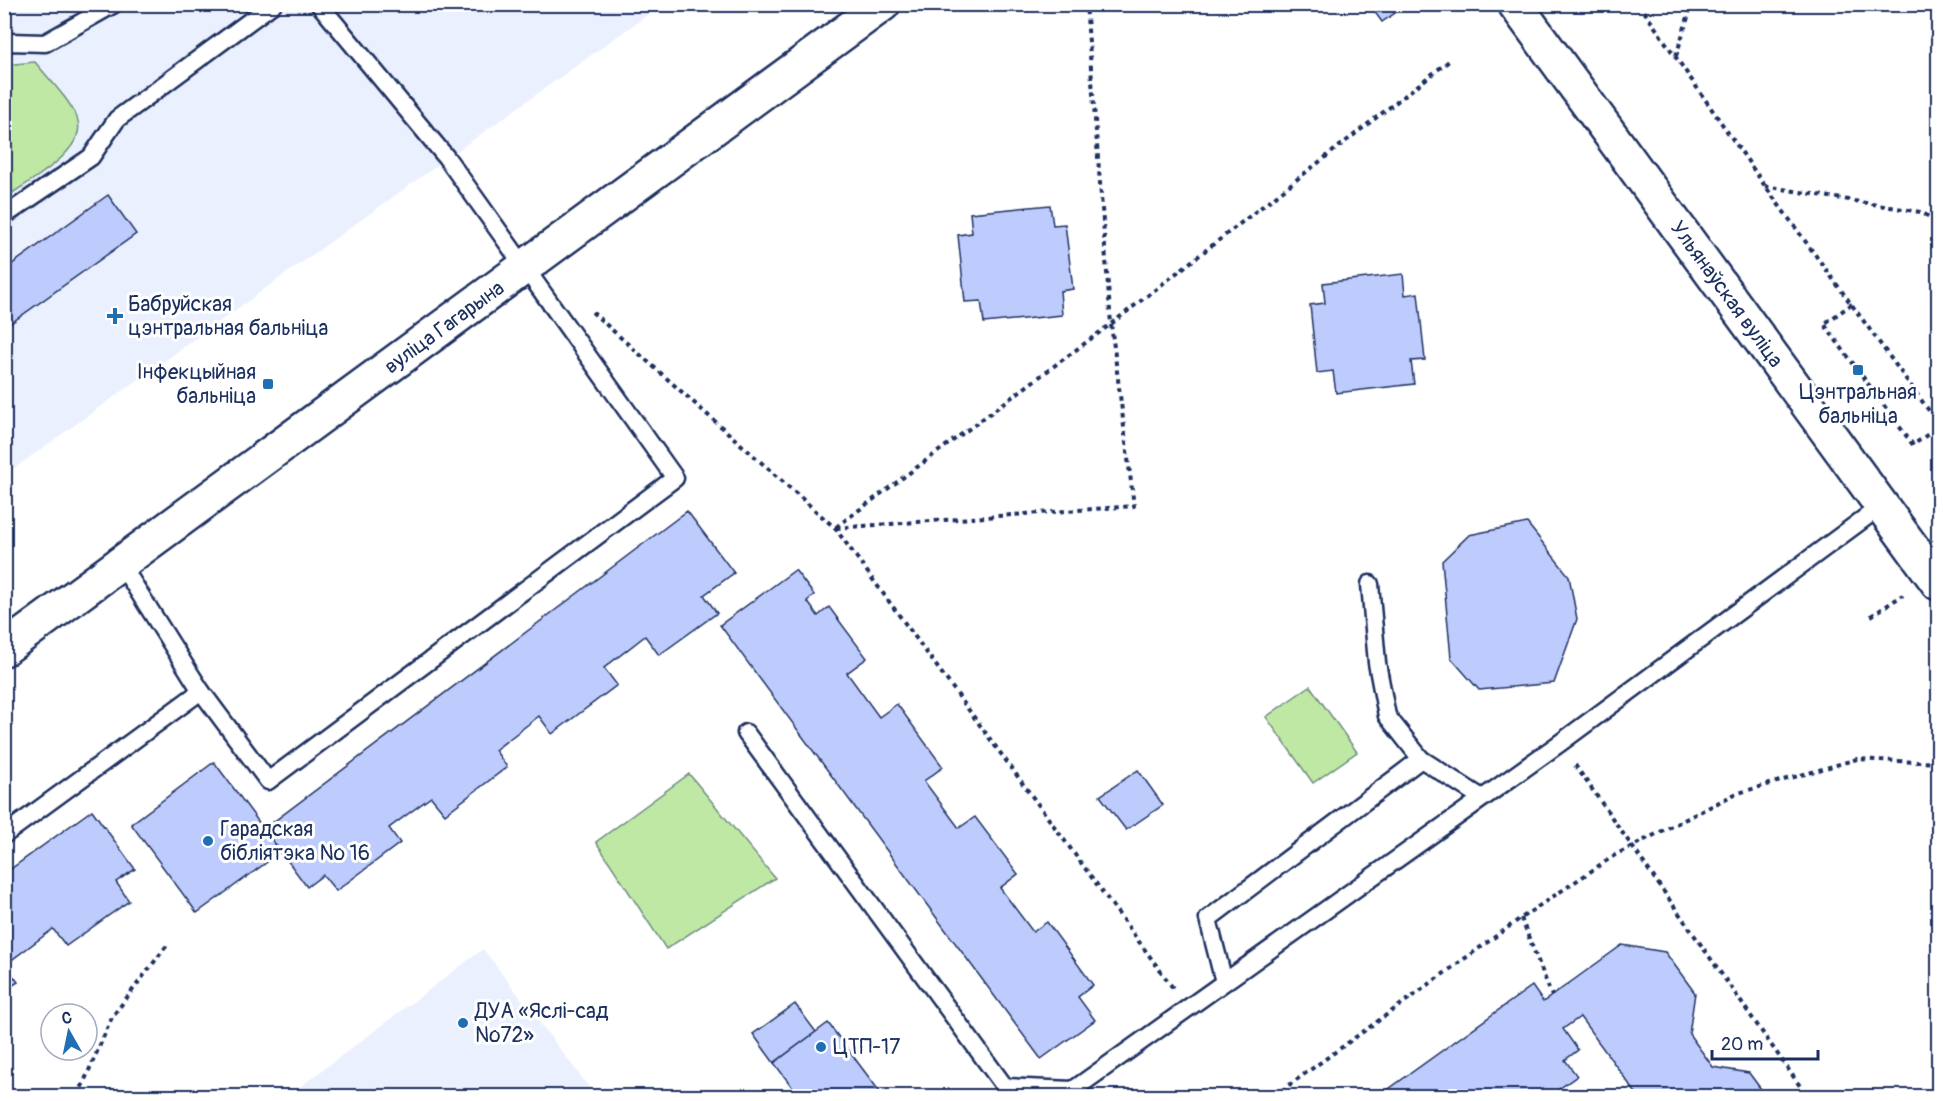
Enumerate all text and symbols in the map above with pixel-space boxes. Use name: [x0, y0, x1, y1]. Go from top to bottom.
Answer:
street label: Ульянаўская вуліца: [1664, 216, 1789, 373]
street label: вуліца Гагарына: [379, 275, 510, 380]
place label: Бабруйская цэнтральная бальніца: [128, 291, 328, 342]
marker: Бабруйская цэнтральная бальніца: [106, 307, 124, 325]
place label: Інфекцыйная бальніца: [137, 359, 256, 410]
marker: Цэнтральная бальніца: [1851, 363, 1865, 377]
marker: Інфекцыйная бальніца: [261, 377, 275, 391]
place label: Цэнтральная бальніца: [1799, 379, 1917, 430]
place label: Гарадская бібліятэка № 16: [220, 816, 370, 867]
marker: Гарадская бібліятэка № 16: [201, 834, 215, 848]
place label: ДУА «Яслі-сад №72»: [474, 998, 609, 1049]
north arrow: [39, 1002, 99, 1062]
text: С: [60, 1008, 73, 1029]
marker: ДУА «Яслі-сад №72»: [456, 1016, 470, 1030]
scale bar: [1712, 1023, 1818, 1061]
text: 20 m: [1721, 1033, 1763, 1056]
place label: ЦТП-17: [833, 1034, 900, 1061]
marker: ЦТП-17: [814, 1040, 828, 1054]

